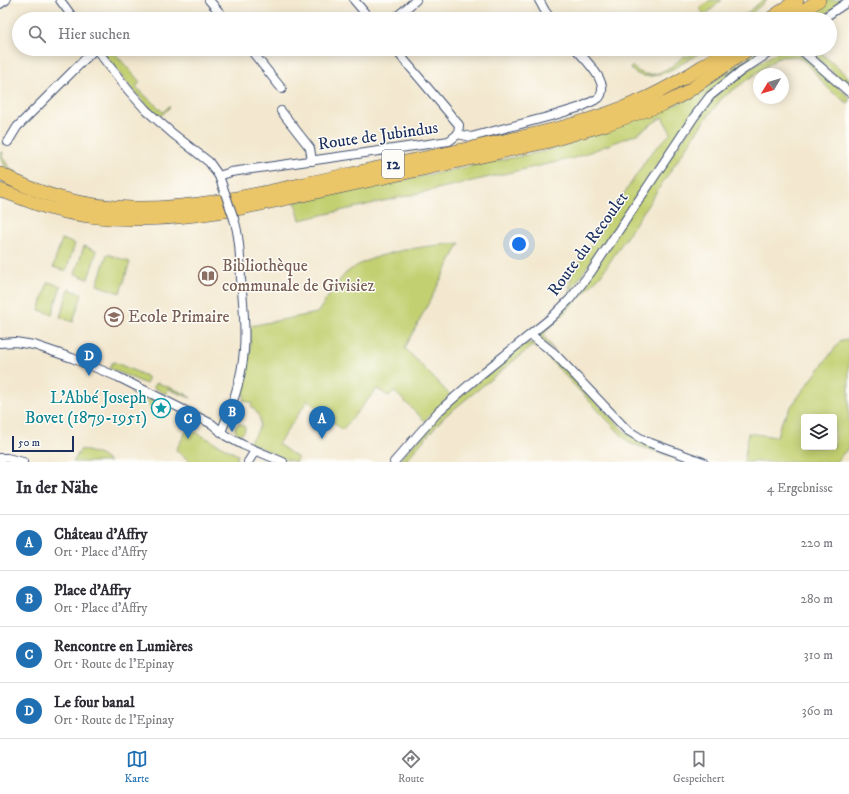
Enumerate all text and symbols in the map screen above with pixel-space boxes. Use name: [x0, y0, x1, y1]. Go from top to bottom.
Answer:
search box: [12, 12, 837, 56]
icon: search: [26, 23, 48, 45]
text: Hier suchen: [58, 25, 130, 44]
north arrow: [753, 68, 789, 104]
street label: Route de Jubindus: [316, 117, 440, 155]
road number: 12: [382, 150, 404, 178]
street label: Route du Recoulet: [543, 187, 634, 301]
your location: [509, 234, 529, 254]
place label: Bibliothèque communale de Givisiez: [222, 255, 376, 297]
library icon: Bibliothèque communale de Givisiez: [197, 265, 219, 287]
school or university icon: Ecole Primaire: [103, 306, 125, 328]
place label: Ecole Primaire: [128, 306, 230, 328]
pin: D: [76, 343, 102, 376]
place label: L'Abbé Joseph Bovet (1879-1951): [25, 387, 147, 429]
place icon: L'Abbé Joseph Bovet (1879-1951): [150, 397, 172, 419]
pin: B: [219, 399, 245, 432]
pin: C: [175, 406, 201, 439]
pin: A: [309, 406, 335, 439]
map controls: [801, 414, 837, 450]
button: layers: [801, 414, 837, 450]
scale bar: [12, 434, 74, 453]
text: 50 m: [18, 436, 40, 450]
text: In der Nähe: [16, 477, 98, 499]
text: 4 Ergebnisse: [767, 480, 833, 496]
text: Château d'Affry: [54, 525, 148, 544]
text: A: [25, 535, 33, 551]
text: 220 m: [801, 535, 833, 551]
text: Ort · Place d'Affry: [54, 544, 148, 560]
text: Place d'Affry: [54, 581, 131, 600]
text: B: [25, 591, 33, 607]
text: 280 m: [801, 591, 833, 607]
text: Ort · Place d'Affry: [54, 600, 148, 616]
text: Rencontre en Lumières: [54, 637, 193, 656]
text: C: [25, 647, 33, 663]
text: 310 m: [804, 647, 833, 663]
text: Ort · Route de l'Epinay: [54, 656, 174, 672]
text: Le four banal: [54, 693, 134, 712]
text: D: [24, 703, 34, 719]
text: 360 m: [802, 703, 833, 719]
text: Ort · Route de l'Epinay: [54, 712, 174, 728]
tab: Karte: [124, 748, 149, 786]
tab: Route: [398, 748, 424, 786]
tab: Gespeichert: [673, 748, 725, 786]

